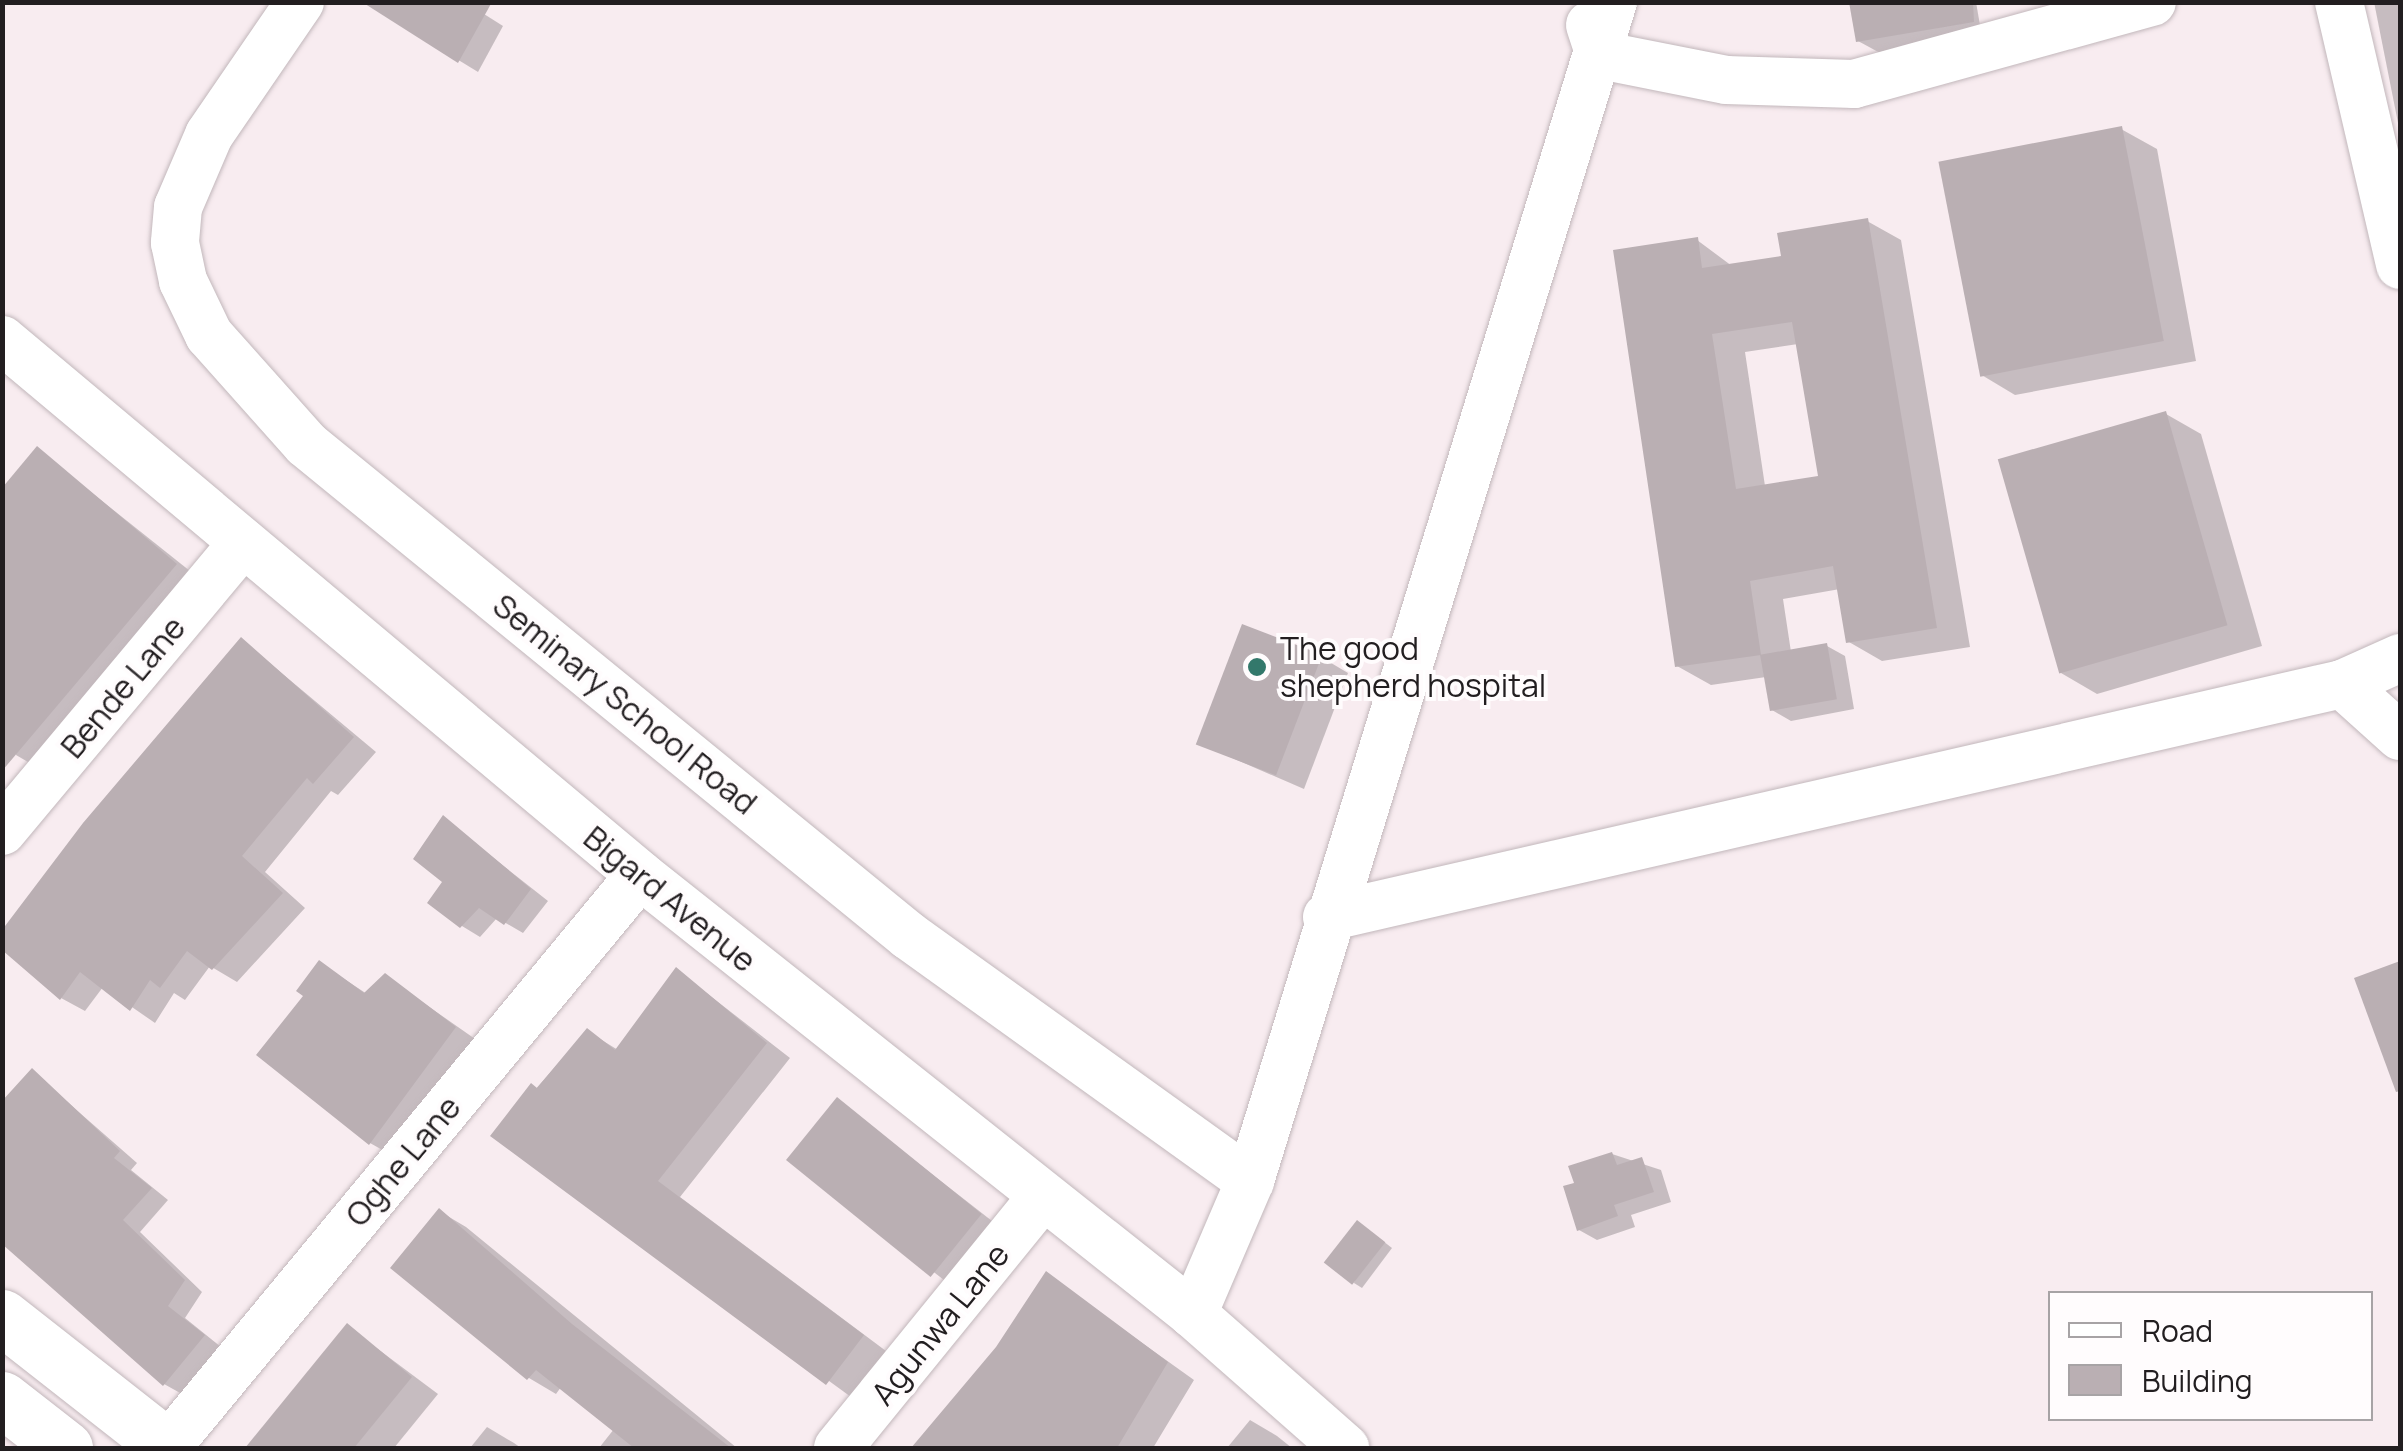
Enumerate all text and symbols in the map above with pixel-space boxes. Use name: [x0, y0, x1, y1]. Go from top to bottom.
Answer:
street label: Seminary School Road: [485, 586, 765, 822]
street label: Bende Lane: [53, 609, 193, 765]
place label: The good shepherd hospital: [1280, 630, 1546, 705]
marker: The good shepherd hospital: [1244, 654, 1270, 680]
street label: Bigard Avenue: [576, 818, 764, 980]
street label: Oghe Lane: [338, 1088, 468, 1234]
street label: Agunwa Lane: [863, 1235, 1017, 1413]
legend: [2048, 1291, 2373, 1421]
text: Road: [2142, 1310, 2213, 1351]
text: Building: [2142, 1360, 2253, 1401]

